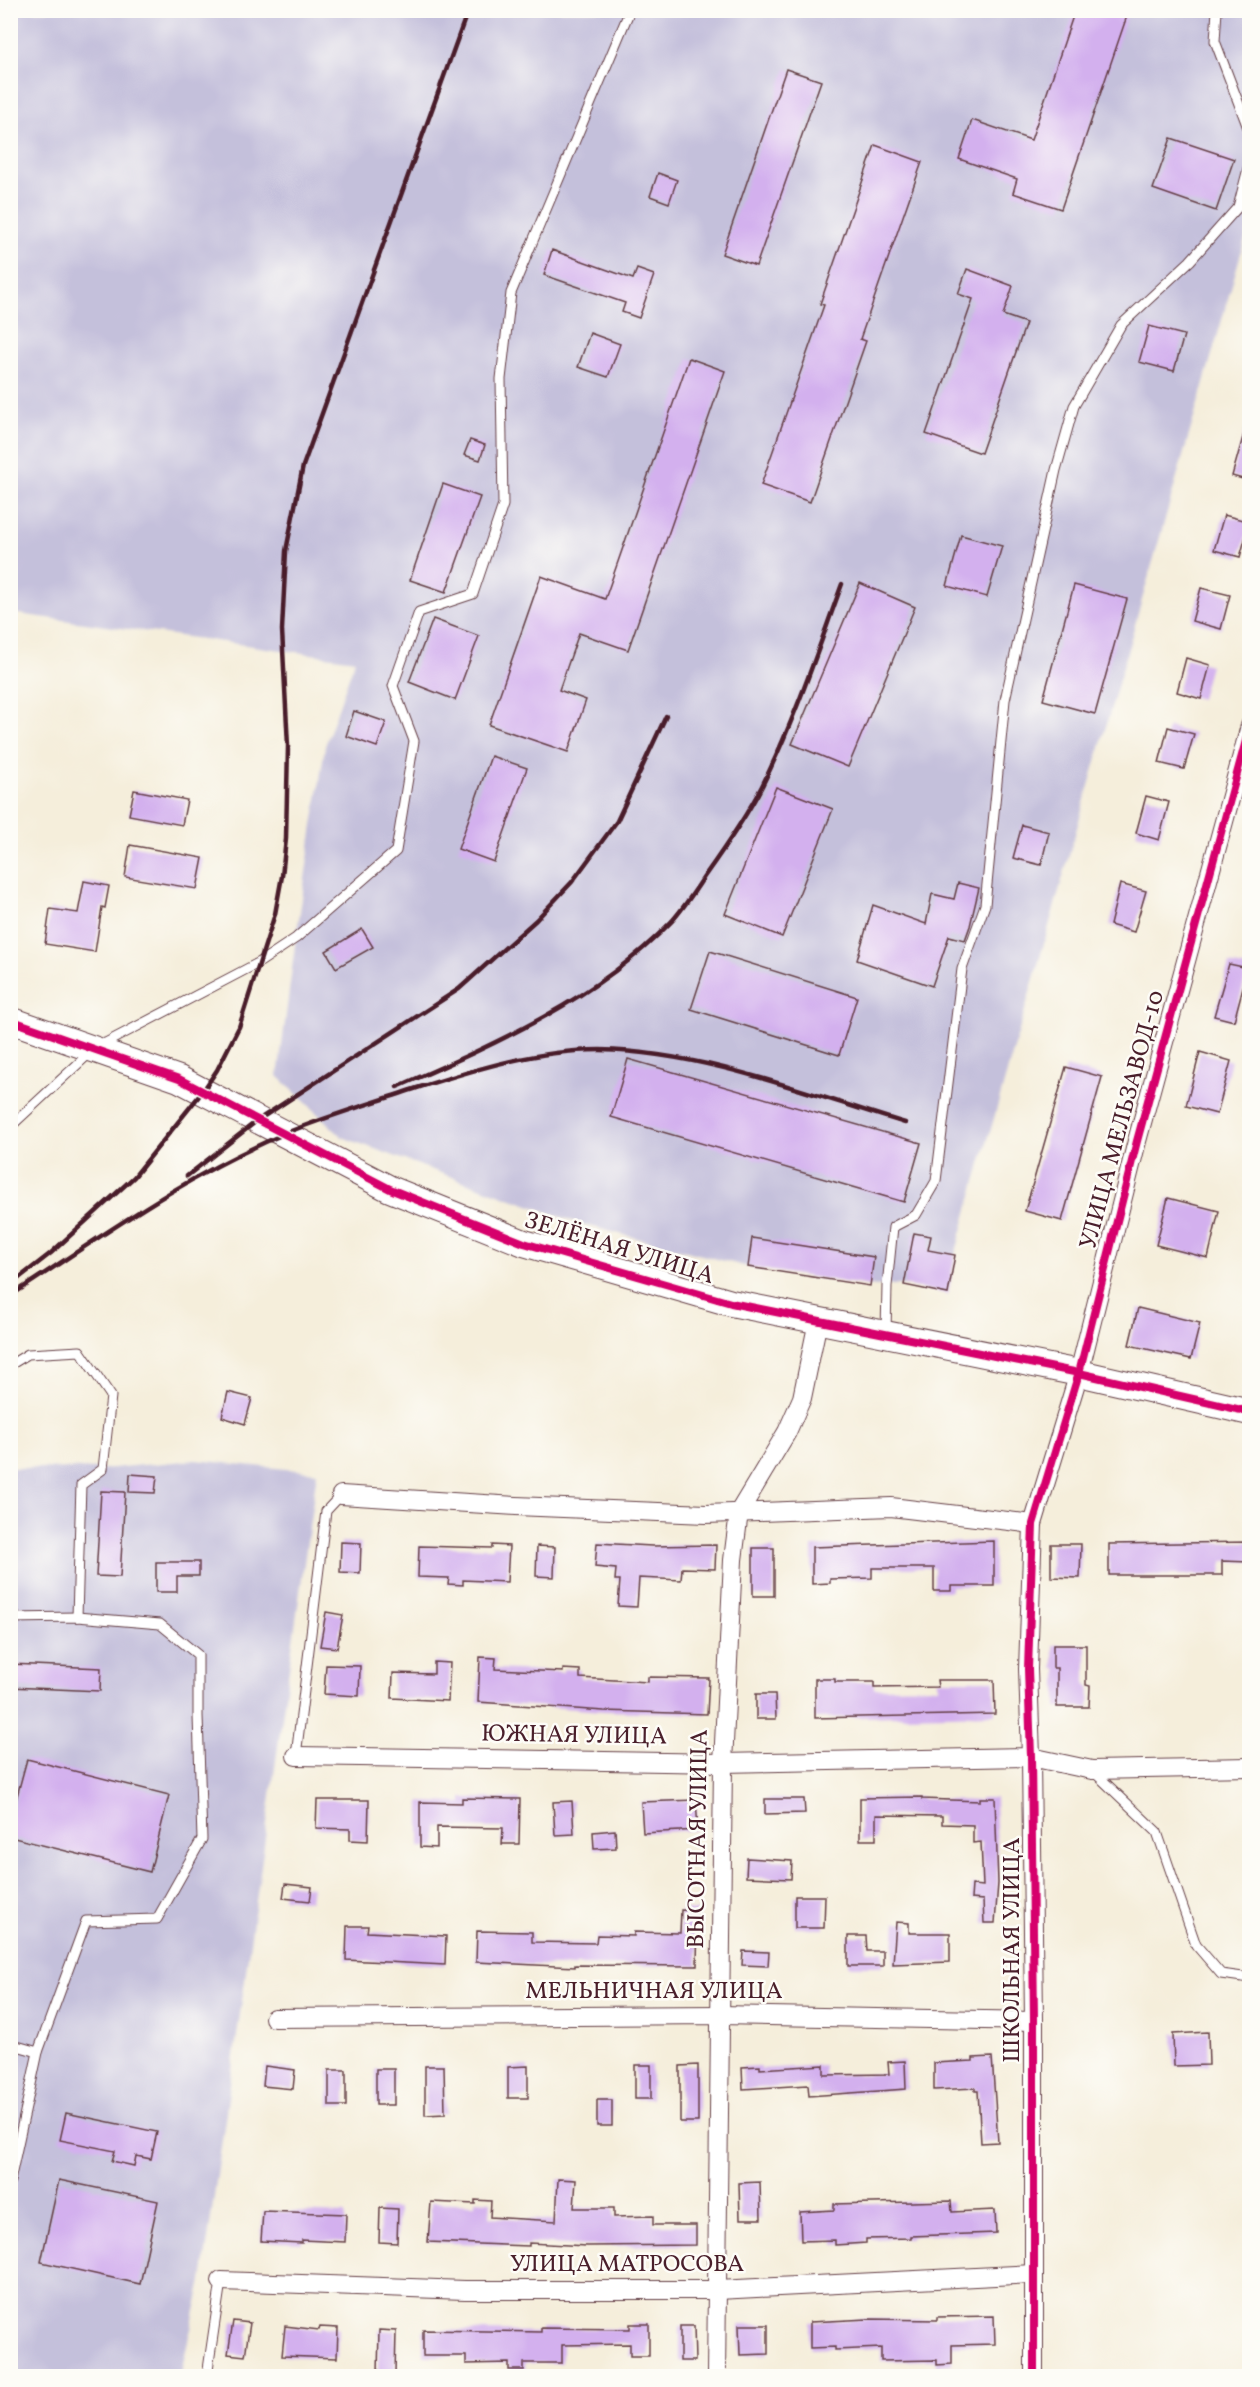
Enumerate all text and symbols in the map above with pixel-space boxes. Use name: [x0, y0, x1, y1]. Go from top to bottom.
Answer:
street label: УЛИЦА МЕЛЬЗАВОД-10: [1072, 987, 1174, 1253]
street label: ЗЕЛЁНАЯ УЛИЦА: [520, 1204, 718, 1294]
street label: ЮЖНАЯ УЛИЦА: [481, 1717, 667, 1755]
street label: ВЫСОТНАЯ УЛИЦА: [680, 1729, 718, 1949]
street label: ШКОЛЬНАЯ УЛИЦА: [996, 1837, 1030, 2063]
street label: МЕЛЬНИЧНАЯ УЛИЦА: [525, 1975, 783, 2009]
street label: УЛИЦА МАТРОСОВА: [510, 2248, 744, 2282]

